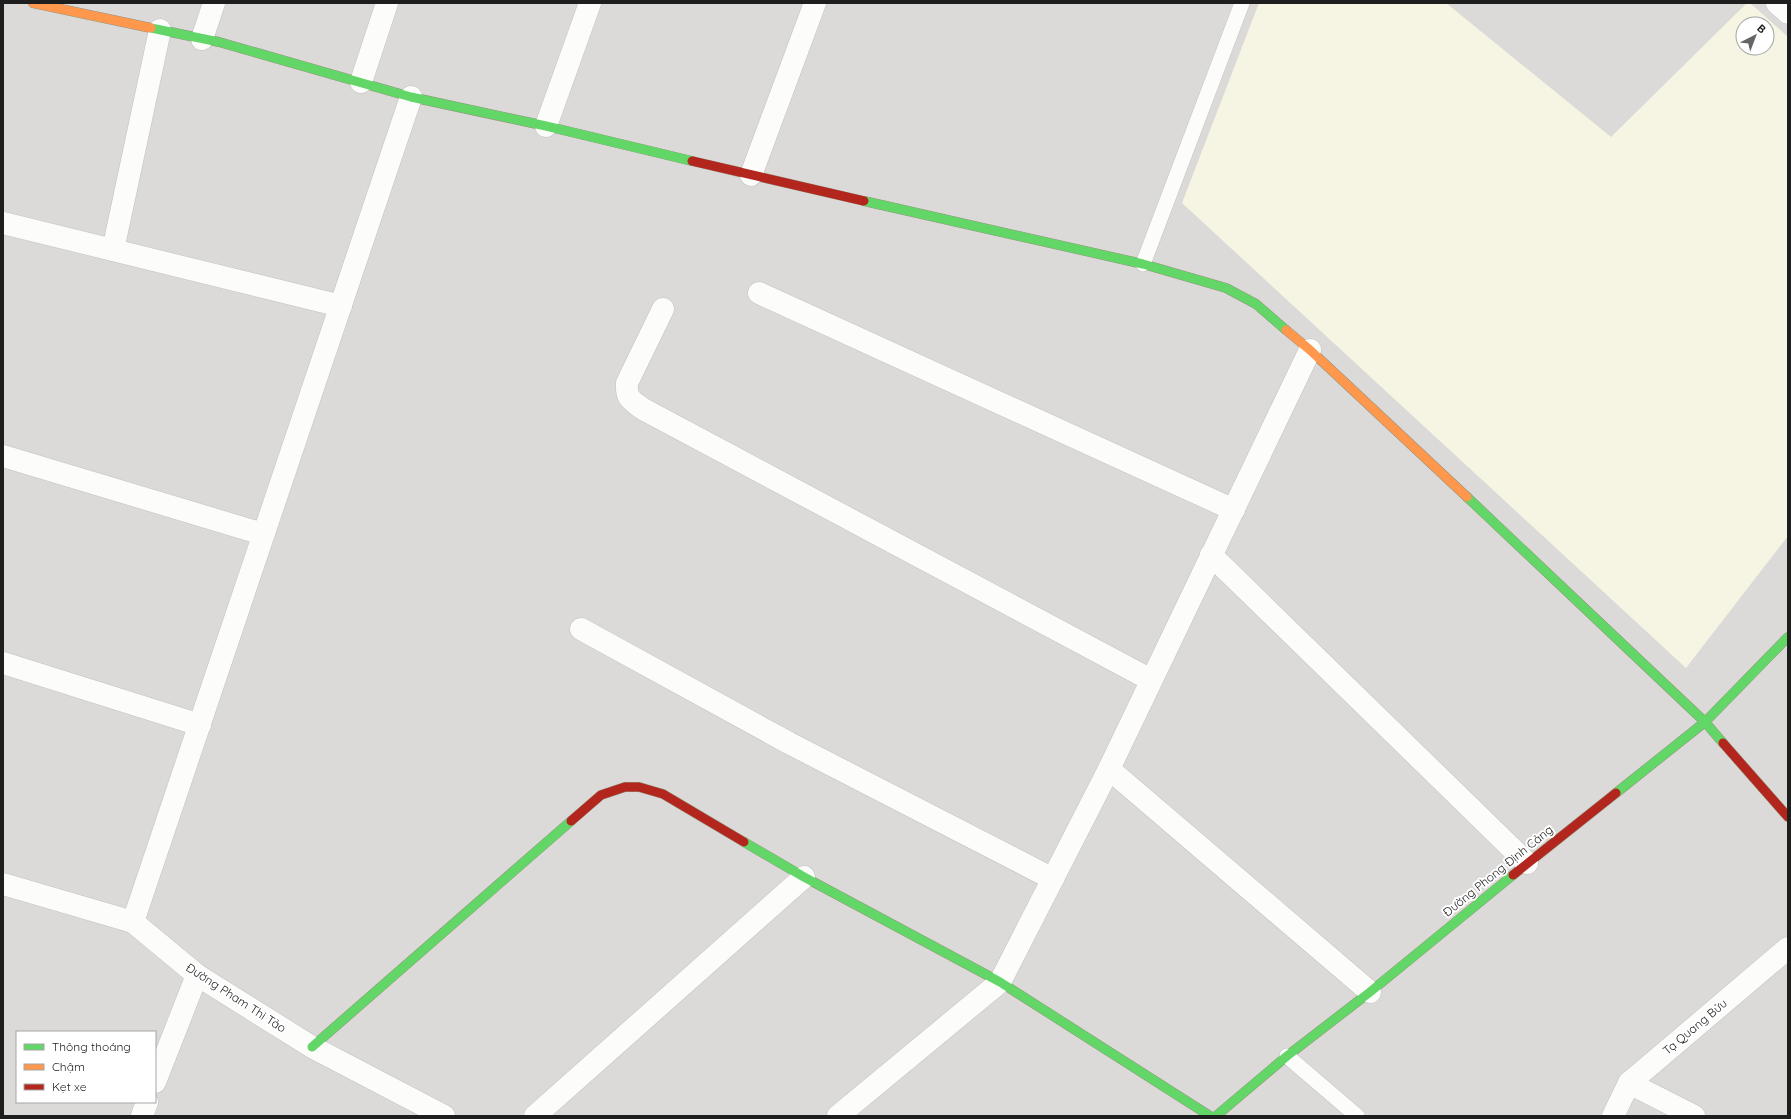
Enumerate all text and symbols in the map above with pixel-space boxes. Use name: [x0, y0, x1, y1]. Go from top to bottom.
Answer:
north arrow: [1735, 16, 1775, 56]
text: B: [1754, 21, 1769, 36]
street label: Đường Phong Định Cảng: [1440, 822, 1556, 920]
street label: Đường Pham Thi Tảo: [183, 960, 289, 1036]
street label: Tạ Quang Bửu: [1660, 995, 1730, 1058]
legend: [16, 1031, 156, 1103]
text: Thông thoáng: [52, 1039, 131, 1054]
text: Chậm: [52, 1059, 85, 1074]
text: Kẹt xe: [52, 1079, 87, 1094]

